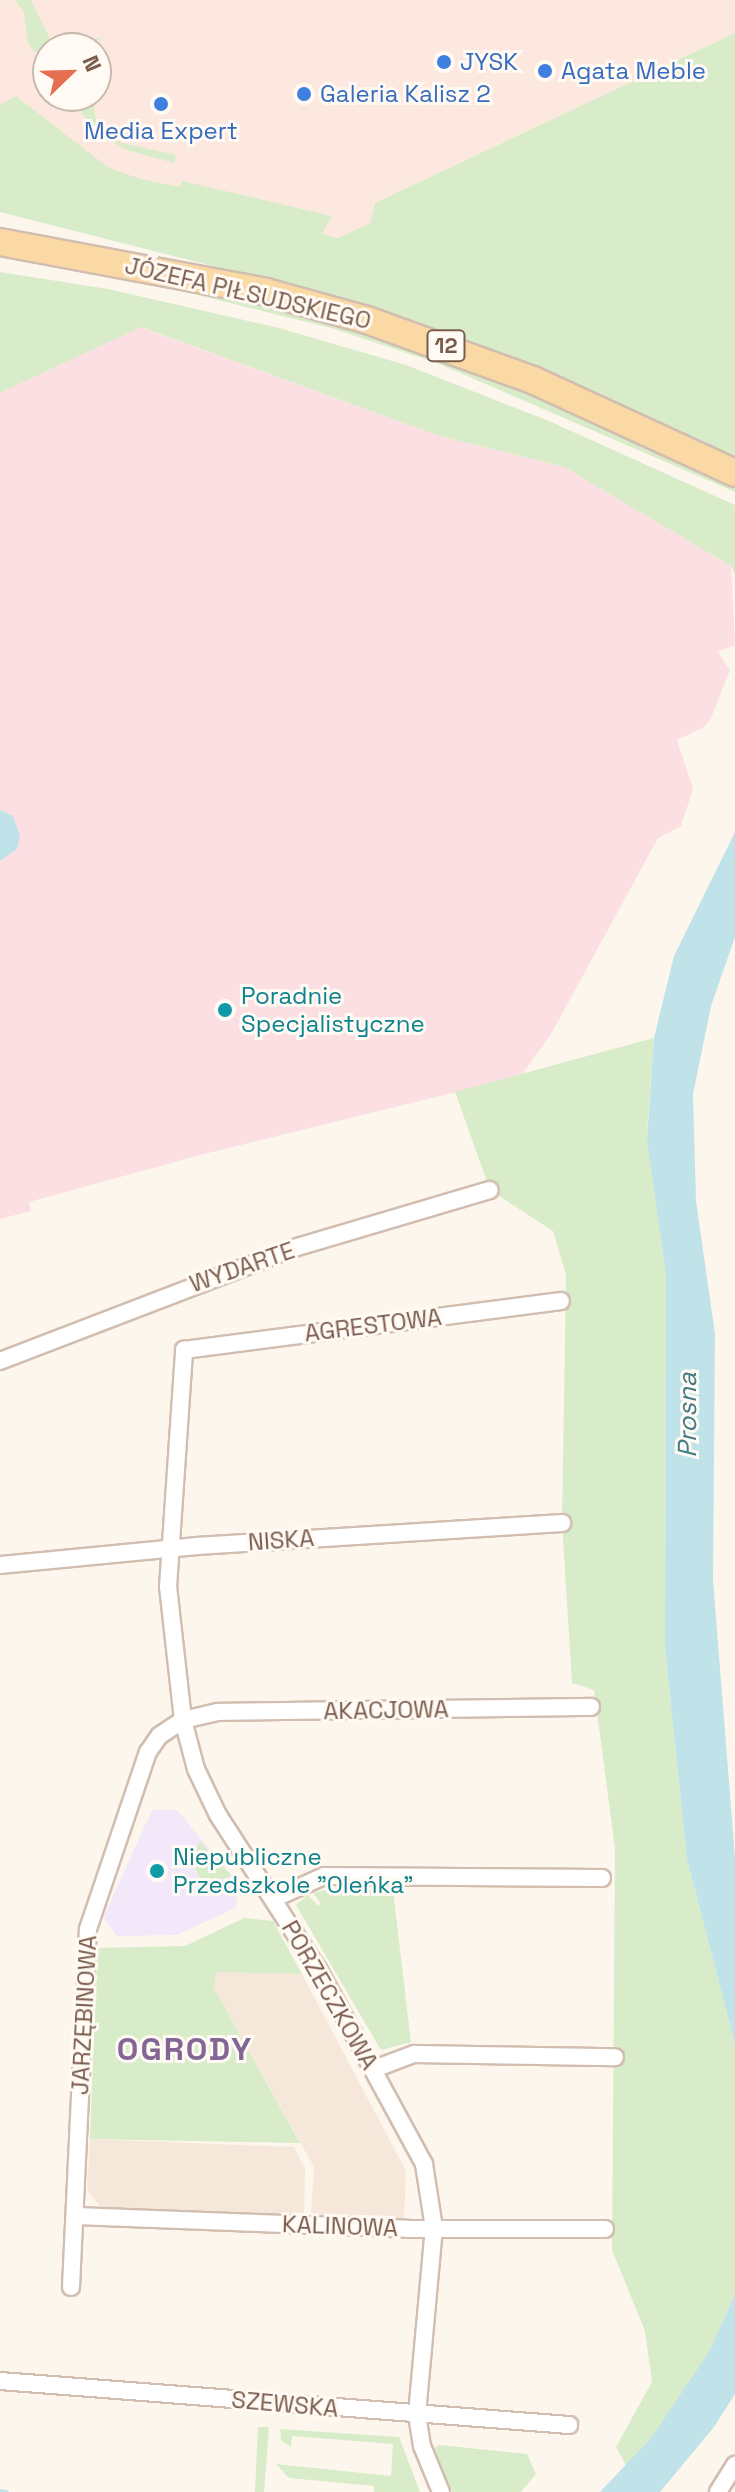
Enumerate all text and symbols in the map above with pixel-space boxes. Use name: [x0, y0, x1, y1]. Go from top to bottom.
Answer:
north arrow: [32, 32, 112, 112]
place label: JYSK: [460, 48, 518, 76]
text: N: [76, 51, 108, 76]
marker: JYSK: [435, 53, 453, 71]
place label: Agata Meble: [561, 57, 706, 85]
marker: Agata Meble: [536, 62, 554, 80]
place label: Galeria Kalisz 2: [320, 80, 491, 108]
marker: Galeria Kalisz 2: [295, 85, 313, 103]
marker: Media Expert: [152, 95, 170, 113]
place label: Media Expert: [84, 117, 238, 145]
street label: JÓZEFA PIŁSUDSKIEGO: [122, 251, 374, 335]
road number: 12: [426, 328, 466, 364]
place label: Poradnie Specjalistyczne: [241, 982, 425, 1038]
marker: Poradnie Specjalistyczne: [216, 1001, 234, 1019]
street label: WYDARTE: [186, 1236, 298, 1298]
street label: AGRESTOWA: [303, 1302, 443, 1348]
water label: Prosna: [672, 1372, 704, 1458]
street label: NISKA: [247, 1523, 315, 1557]
street label: AKACJOWA: [323, 1695, 449, 1725]
place label: Niepubliczne Przedszkole "Oleńka": [173, 1843, 414, 1899]
marker: Niepubliczne Przedszkole "Oleńka": [148, 1862, 166, 1880]
street label: PORZECZKOWA: [276, 1915, 384, 2075]
street label: JARZĘBINOWA: [65, 1934, 103, 2096]
district label: OGRODY: [117, 2030, 253, 2068]
street label: KALINOWA: [282, 2210, 398, 2242]
street label: SZEWSKA: [230, 2385, 340, 2423]

